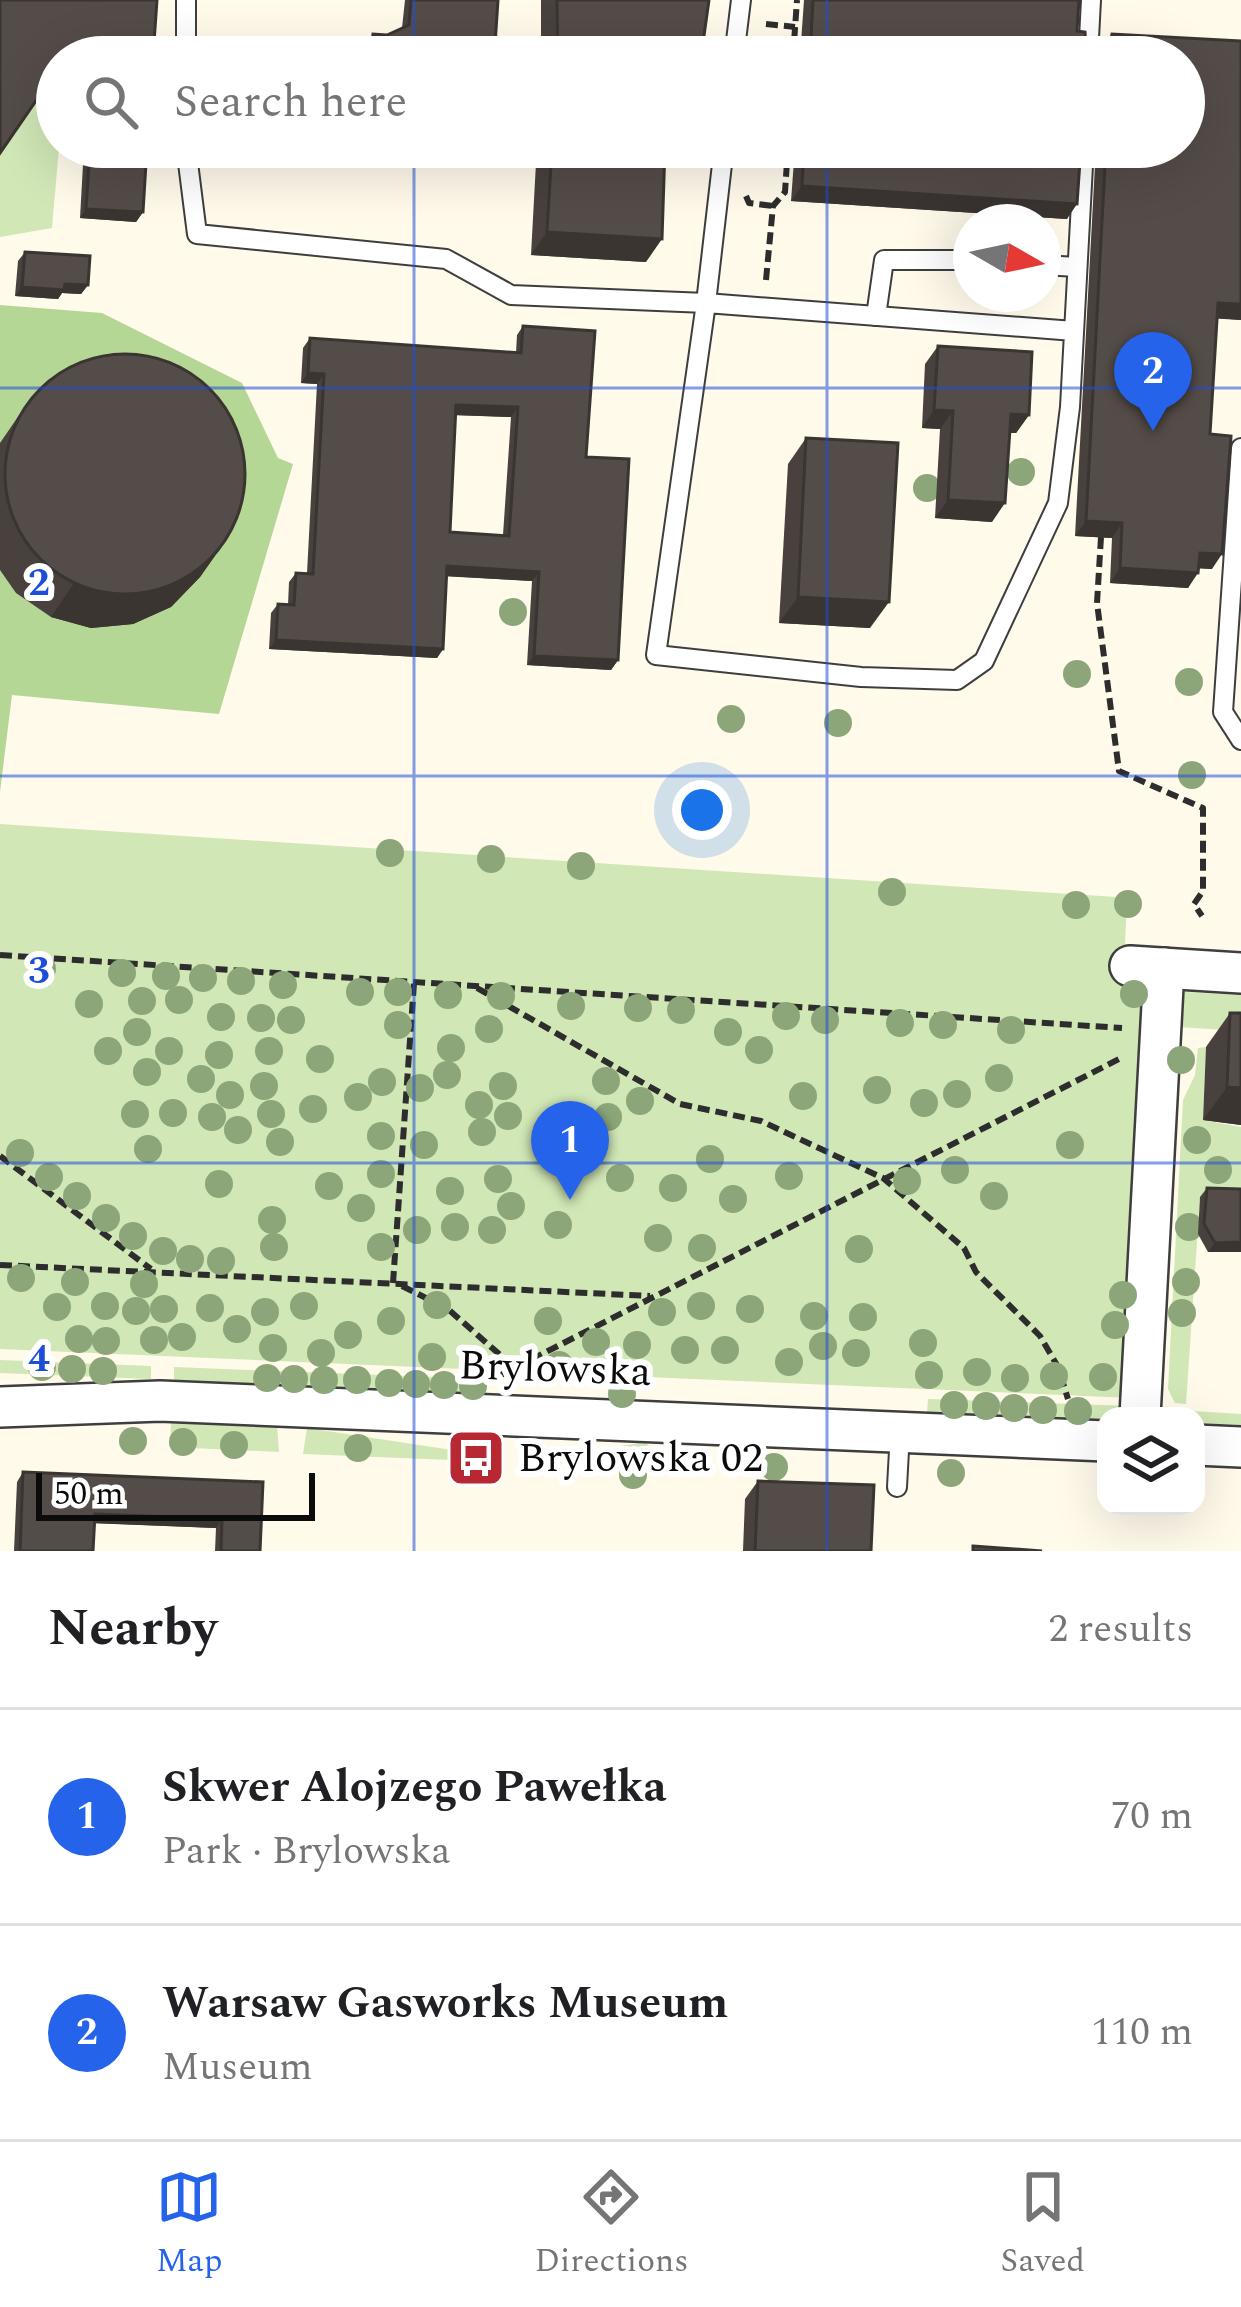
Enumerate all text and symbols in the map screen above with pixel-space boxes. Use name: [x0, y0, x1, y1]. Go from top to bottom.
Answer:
search box: [36, 36, 1205, 168]
text: Search here: [174, 68, 407, 137]
icon: search: [78, 69, 144, 135]
north arrow: [953, 204, 1061, 312]
pin: 2: [1114, 332, 1192, 431]
text: 2: [28, 554, 50, 613]
your location: [672, 780, 732, 840]
text: 3: [28, 942, 50, 1001]
pin: 1: [531, 1101, 609, 1200]
text: 4: [28, 1330, 50, 1389]
street label: Brylowska: [458, 1334, 653, 1404]
map controls: [1097, 1407, 1205, 1515]
button: layers: [1097, 1407, 1205, 1515]
bus stop icon: Brylowska 02: [445, 1427, 507, 1489]
place label: Brylowska 02: [518, 1427, 763, 1490]
scale bar: [36, 1467, 315, 1520]
text: 50 m: [54, 1469, 124, 1519]
text: Nearby: [48, 1590, 217, 1668]
text: 2 results: [1049, 1600, 1193, 1659]
text: Skwer Alojzego Pawełka: [162, 1753, 667, 1822]
text: 1: [76, 1787, 98, 1846]
text: 70 m: [1111, 1787, 1193, 1846]
text: Park · Brylowska: [162, 1822, 451, 1881]
text: Warsaw Gasworks Museum: [162, 1969, 728, 2038]
text: 2: [76, 2003, 98, 2062]
text: 110 m: [1091, 2003, 1193, 2062]
text: Museum: [162, 2038, 312, 2097]
tab: Map: [156, 2164, 222, 2286]
tab: Directions: [534, 2164, 688, 2286]
tab: Saved: [1000, 2164, 1085, 2286]

